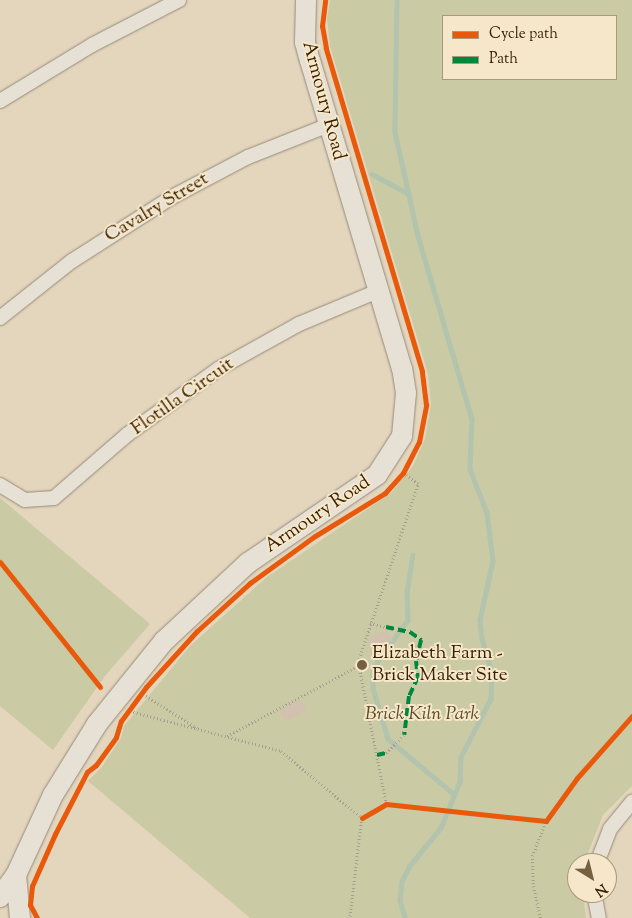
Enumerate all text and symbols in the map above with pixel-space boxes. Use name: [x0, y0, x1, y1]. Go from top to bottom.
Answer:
legend: [442, 15, 617, 80]
text: Cycle path: [489, 24, 558, 45]
street label: Armoury Road: [296, 39, 350, 163]
text: Path: [489, 49, 518, 70]
street label: Cavalry Street: [101, 168, 213, 248]
street label: Flotilla Circuit: [127, 353, 239, 441]
street label: Armoury Road: [261, 471, 375, 559]
place label: Elizabeth Farm - Brick Maker Site: [372, 643, 508, 687]
marker: Elizabeth Farm - Brick Maker Site: [356, 659, 368, 671]
park label: Brick Kiln Park: [365, 704, 479, 726]
north arrow: [567, 853, 617, 903]
text: N: [590, 878, 611, 901]

